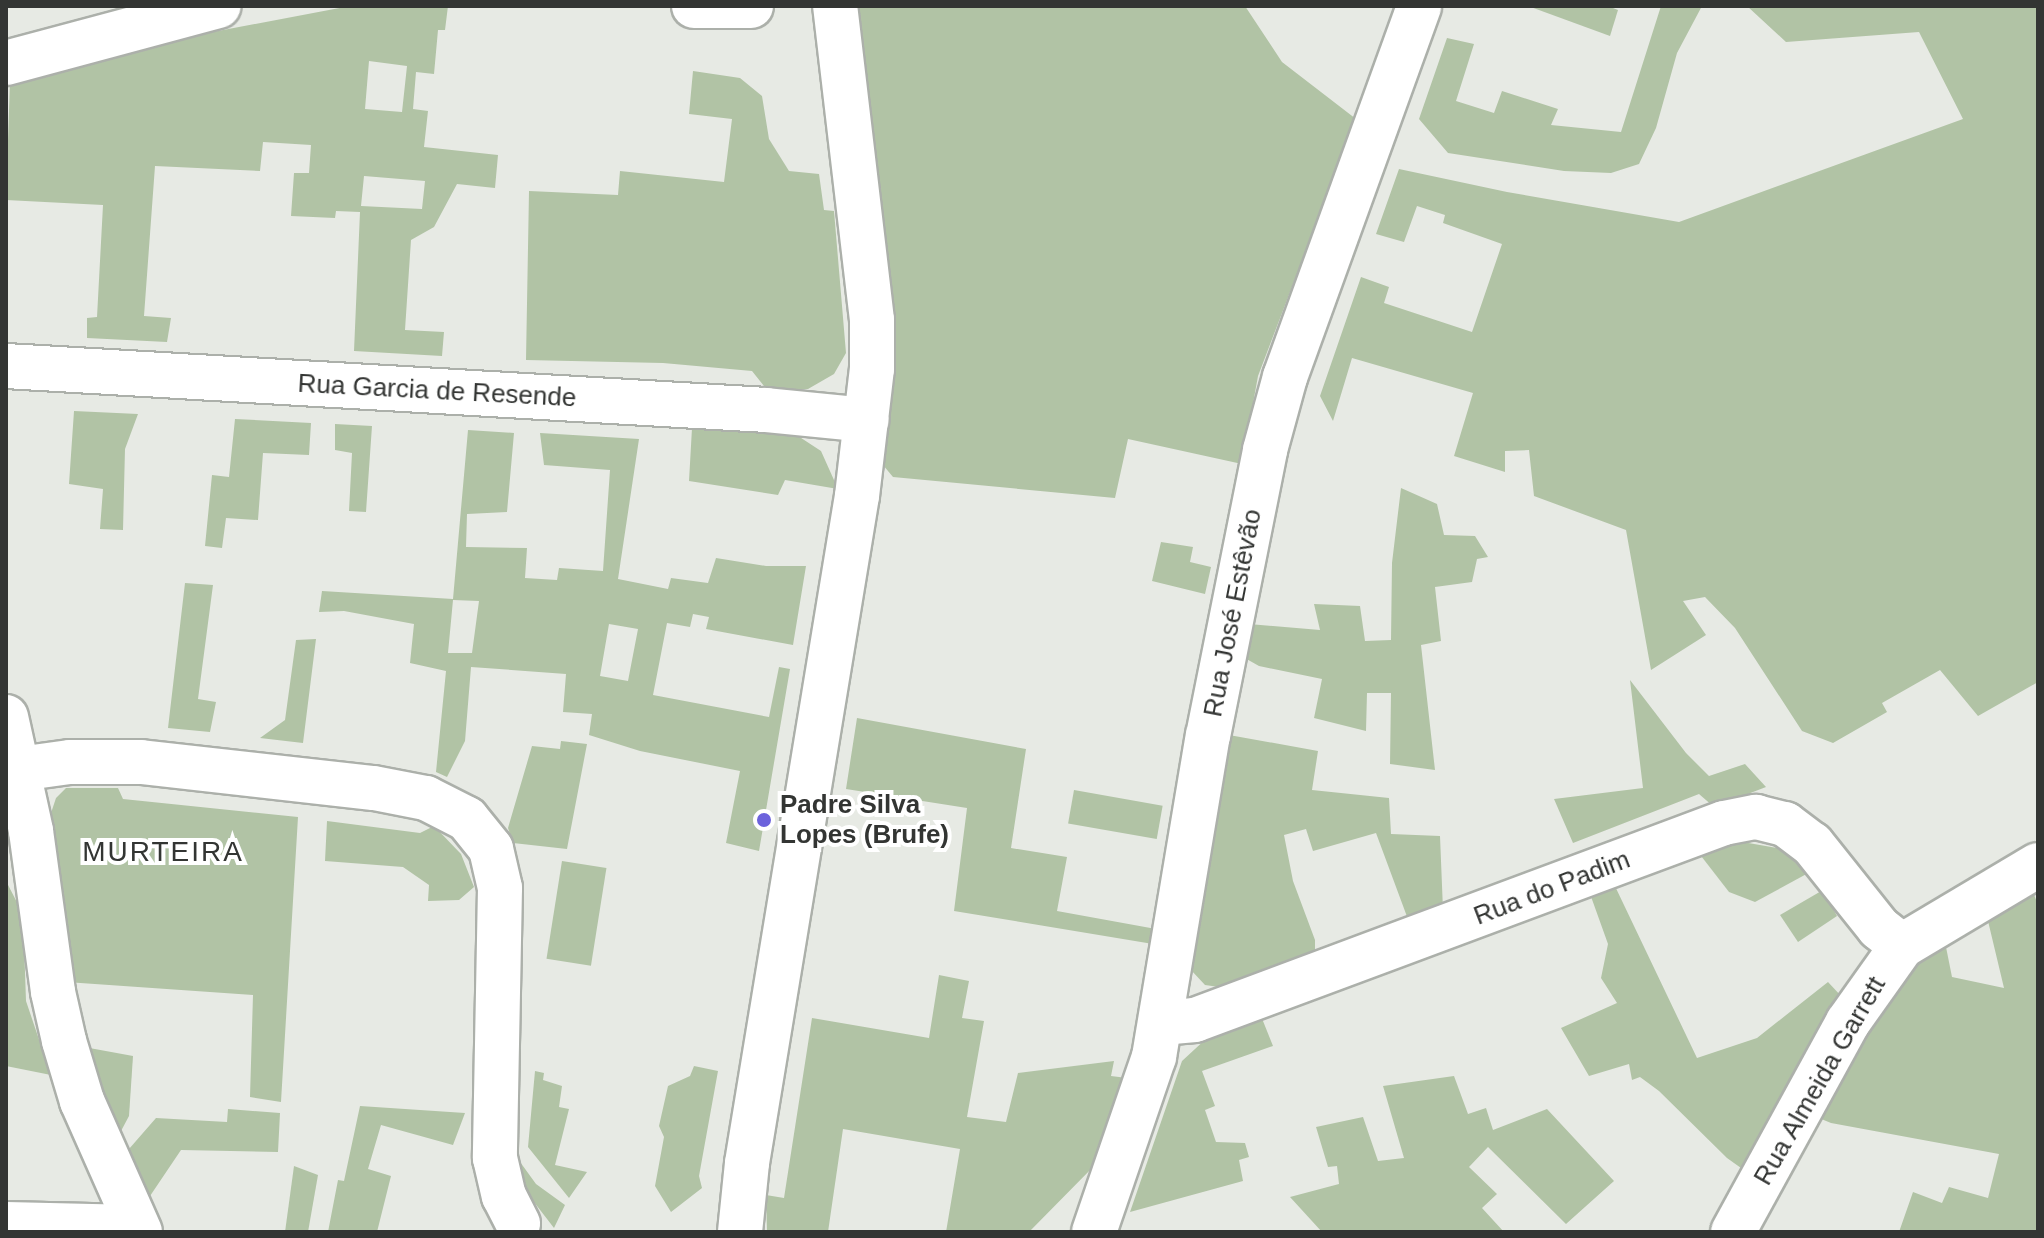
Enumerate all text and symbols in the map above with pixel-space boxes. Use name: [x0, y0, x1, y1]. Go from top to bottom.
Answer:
street label: Rua Garcia de Resende: [297, 368, 577, 414]
street label: Rua José Estêvão: [1198, 506, 1268, 720]
place label: Padre Silva Lopes (Brufe): [780, 789, 949, 850]
marker: Padre Silva Lopes (Brufe): [755, 811, 773, 829]
district label: MURTEIRA: [82, 835, 244, 869]
street label: Rua do Padim: [1470, 844, 1634, 932]
street label: Rua Almeida Garrett: [1747, 971, 1893, 1191]

